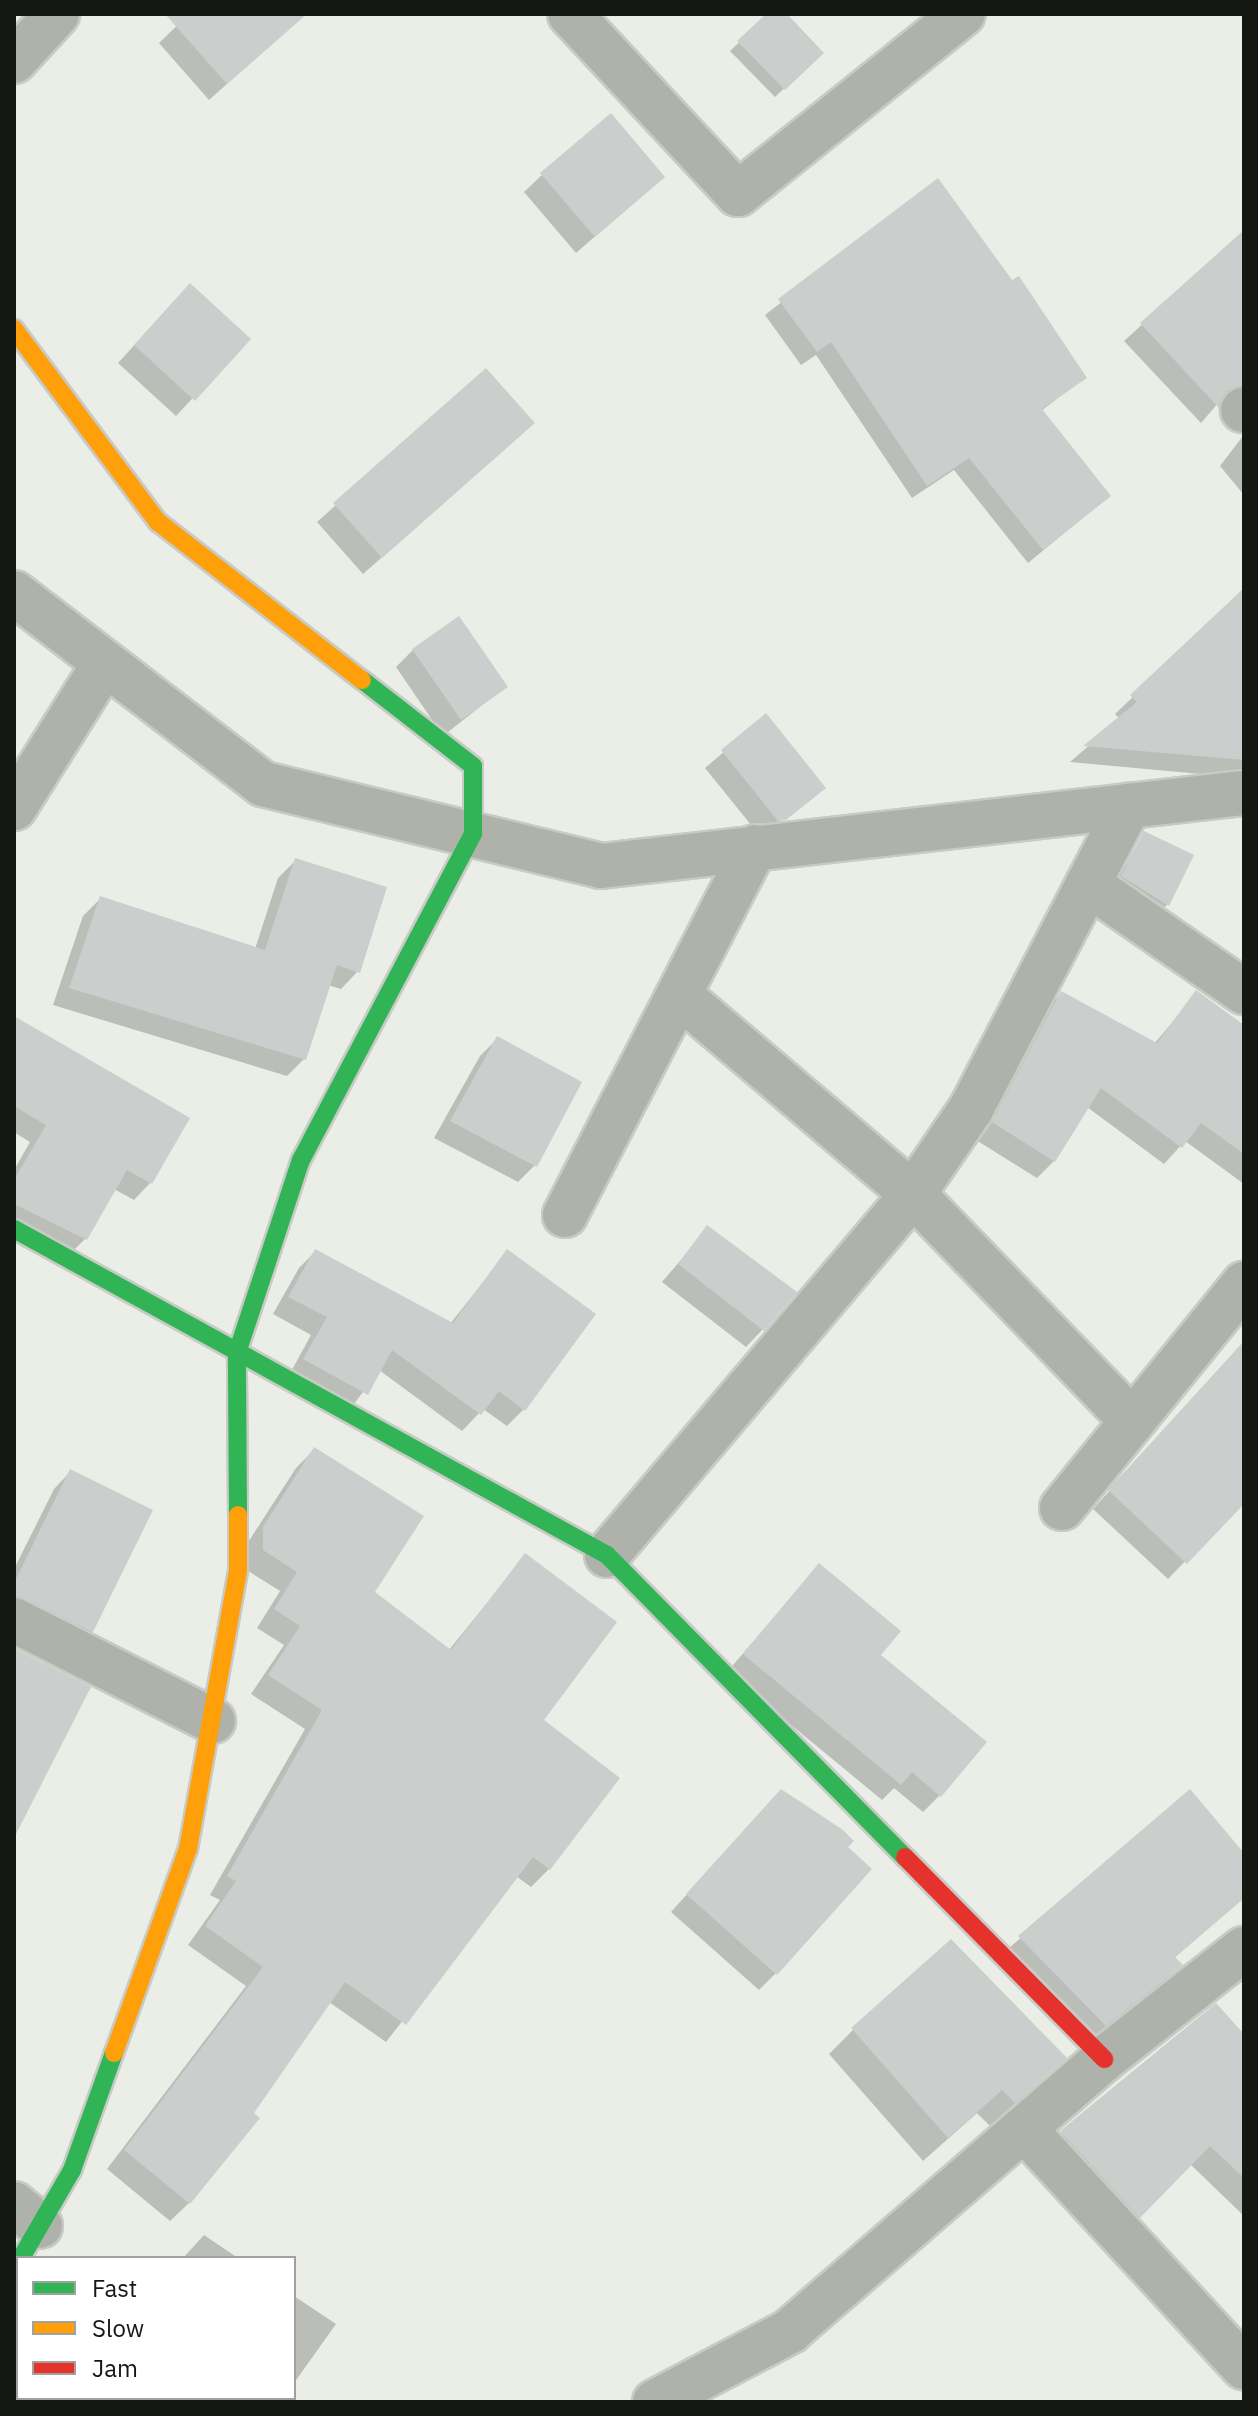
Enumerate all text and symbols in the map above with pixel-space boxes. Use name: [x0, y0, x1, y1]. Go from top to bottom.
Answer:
legend: [16, 2256, 296, 2400]
text: Fast: [92, 2272, 137, 2304]
text: Slow: [92, 2312, 144, 2344]
text: Jam: [92, 2352, 138, 2384]

